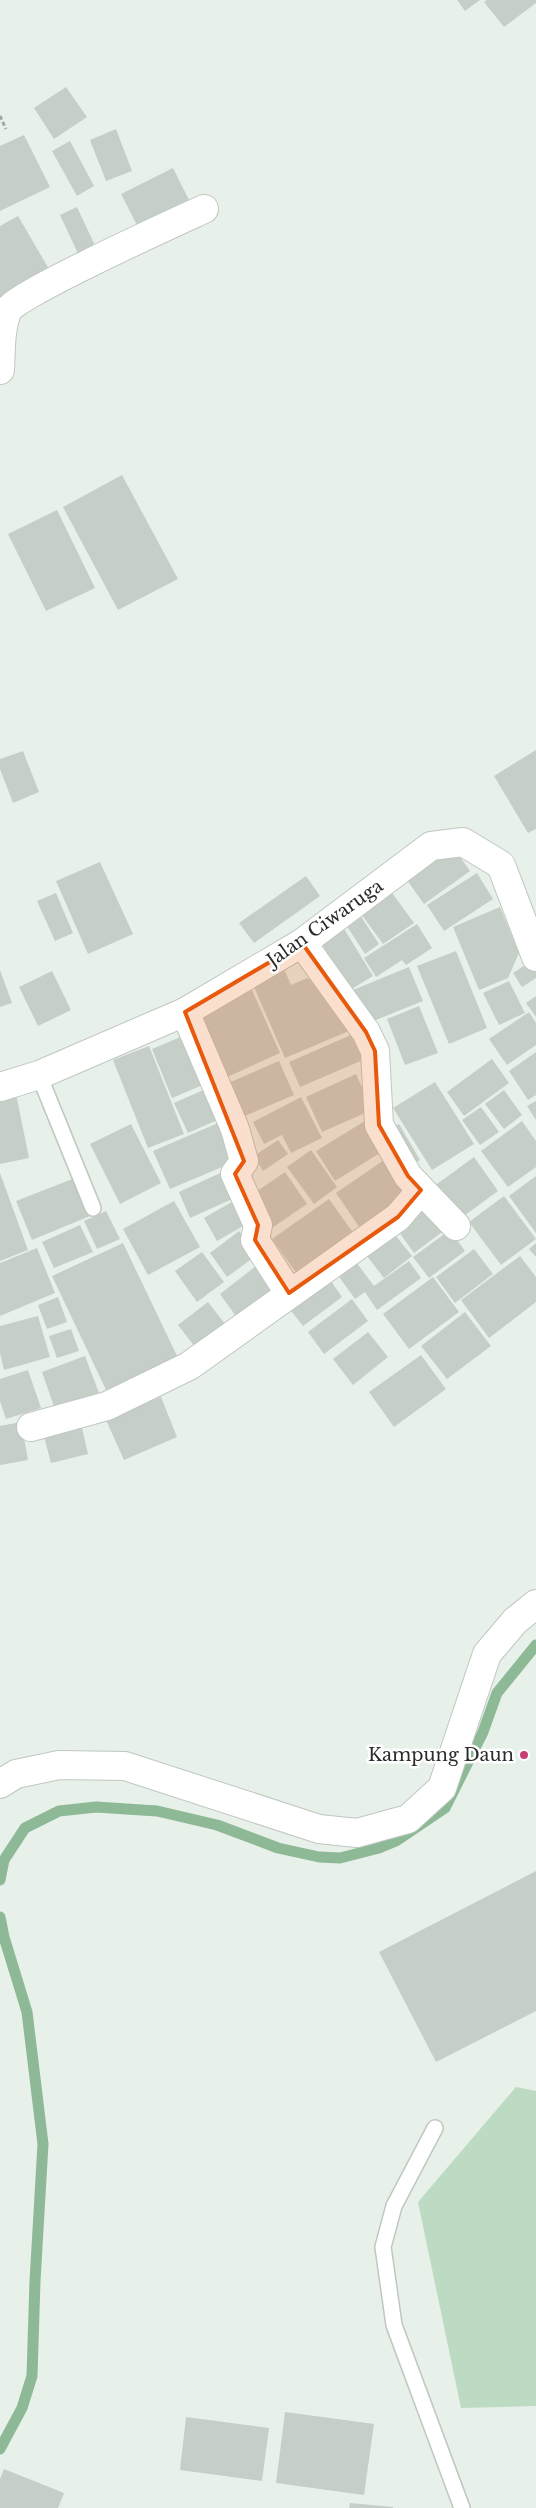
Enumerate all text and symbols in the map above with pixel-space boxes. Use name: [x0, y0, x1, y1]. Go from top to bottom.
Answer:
street label: Jalan Ciwaruga: [261, 875, 387, 972]
place label: Kampung Daun: [368, 1744, 514, 1766]
marker: Kampung Daun: [518, 1749, 530, 1761]

